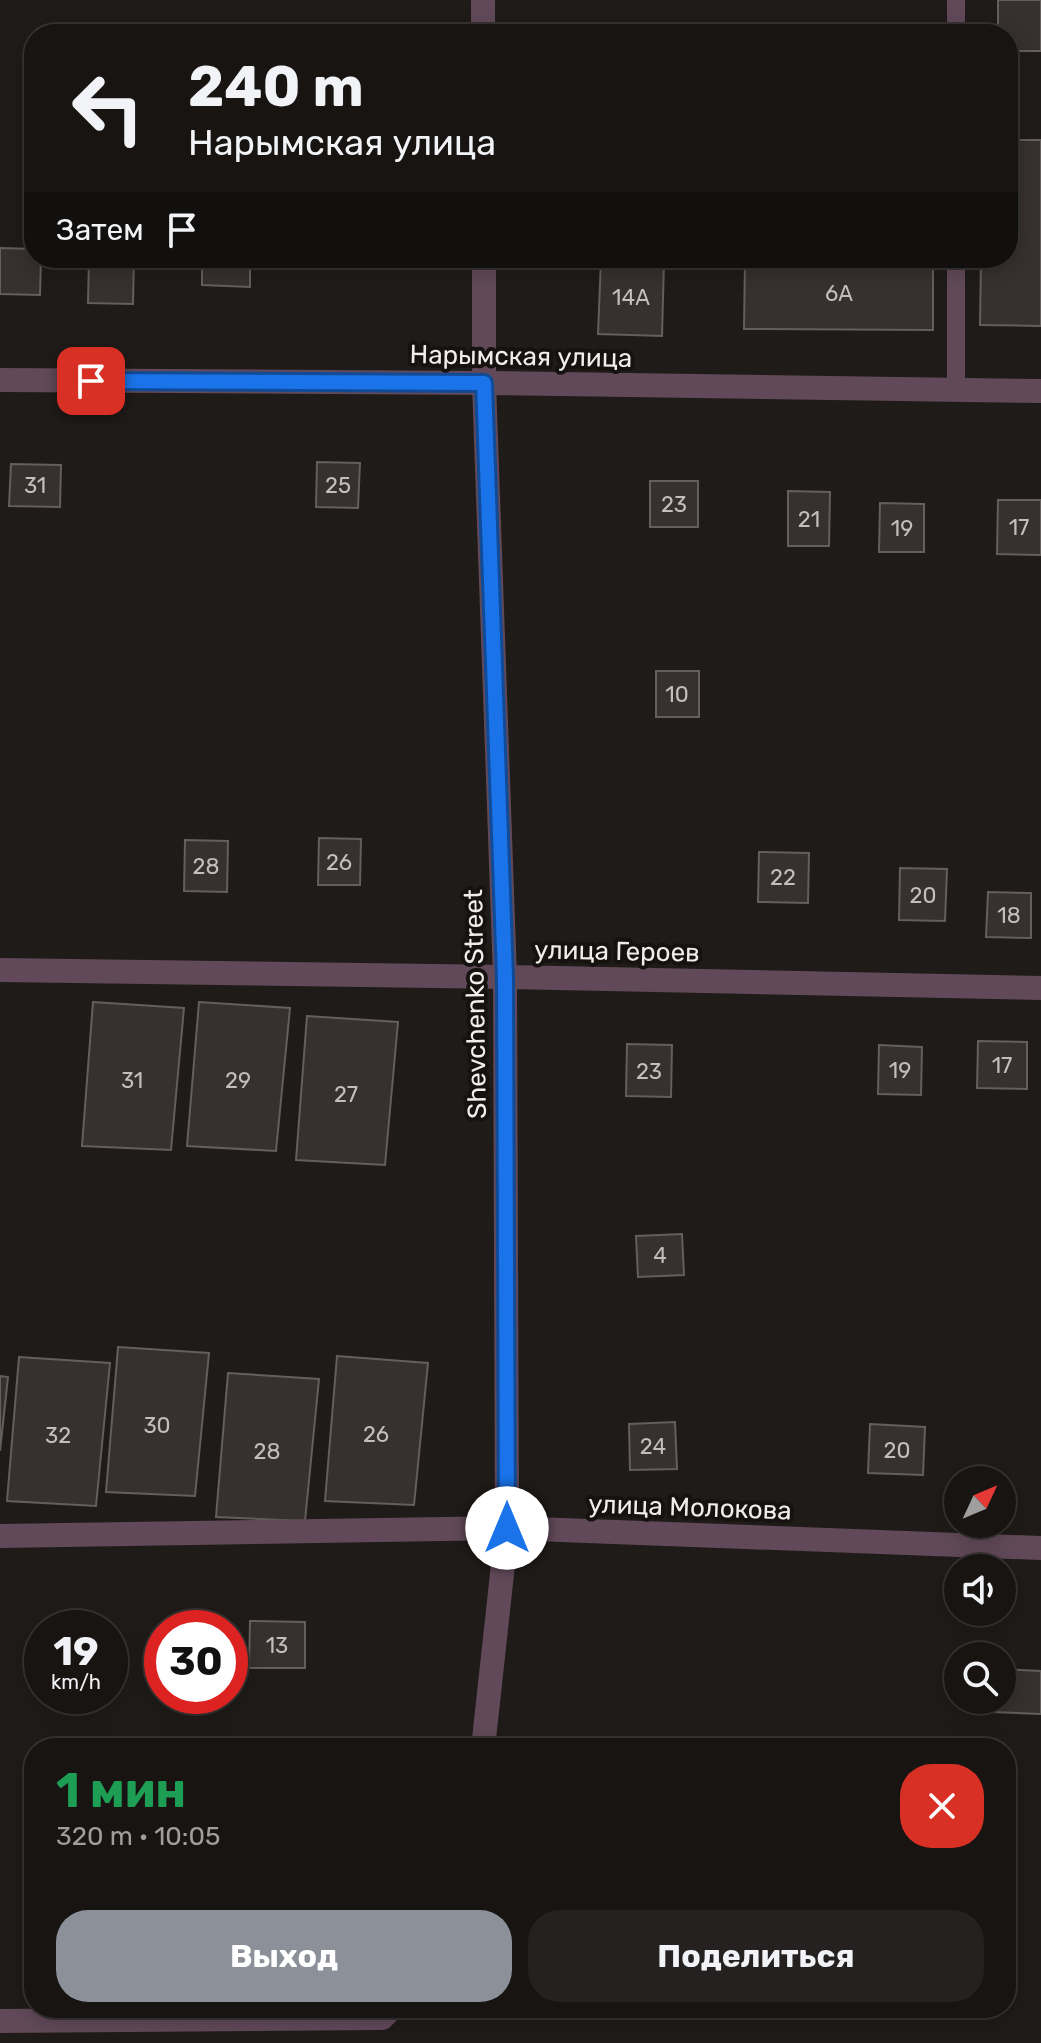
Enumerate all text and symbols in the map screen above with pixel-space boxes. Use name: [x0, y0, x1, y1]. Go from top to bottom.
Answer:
text: 240 m: [188, 54, 364, 120]
icon: left: [56, 56, 160, 160]
text: Нарымская улица: [188, 121, 496, 164]
icon: arrive: [160, 208, 204, 252]
text: Затем: [56, 212, 144, 248]
house number: 6А: [825, 280, 853, 307]
house number: 14А: [612, 284, 650, 311]
street label: Нарымская улица: [409, 339, 633, 374]
pin: [57, 347, 125, 415]
icon: arrive: [69, 359, 113, 403]
house number: 31: [24, 472, 46, 499]
house number: 25: [325, 472, 351, 499]
house number: 23: [661, 491, 687, 518]
house number: 21: [798, 506, 820, 533]
house number: 17: [1009, 514, 1029, 541]
house number: 19: [891, 515, 913, 542]
house number: 10: [665, 681, 689, 708]
house number: 26: [326, 849, 352, 876]
house number: 28: [193, 853, 219, 880]
house number: 22: [770, 864, 796, 891]
house number: 20: [910, 882, 936, 909]
street label: Shevchenko Street: [458, 889, 493, 1119]
house number: 18: [997, 902, 1021, 929]
street label: улица Героев: [534, 935, 700, 968]
house number: 17: [992, 1052, 1012, 1079]
house number: 19: [889, 1057, 911, 1084]
house number: 23: [636, 1058, 662, 1085]
house number: 31: [121, 1067, 143, 1094]
house number: 29: [225, 1067, 251, 1094]
house number: 27: [334, 1081, 358, 1108]
house number: 4: [653, 1242, 667, 1269]
house number: 30: [143, 1412, 171, 1439]
house number: 26: [363, 1421, 389, 1448]
house number: 32: [45, 1422, 71, 1449]
house number: 24: [640, 1433, 666, 1460]
house number: 20: [884, 1437, 910, 1464]
house number: 28: [254, 1438, 280, 1465]
north arrow: [944, 1466, 1016, 1538]
map controls: [944, 1466, 1016, 1714]
position arrow: [465, 1486, 549, 1570]
street label: улица Молокова: [588, 1488, 792, 1527]
button: sound: [944, 1554, 1016, 1626]
speed limit sign: 30: [144, 1610, 248, 1714]
text: 19: [53, 1628, 99, 1675]
house number: 13: [266, 1632, 288, 1659]
button: search: [944, 1642, 1016, 1714]
text: km/h: [51, 1670, 101, 1694]
text: 1 мин: [56, 1762, 186, 1819]
button: close: [900, 1764, 984, 1848]
text: 320 m · 10:05: [56, 1821, 220, 1852]
button: Выход: [56, 1910, 512, 2002]
button: Поделиться: [528, 1910, 984, 2002]

